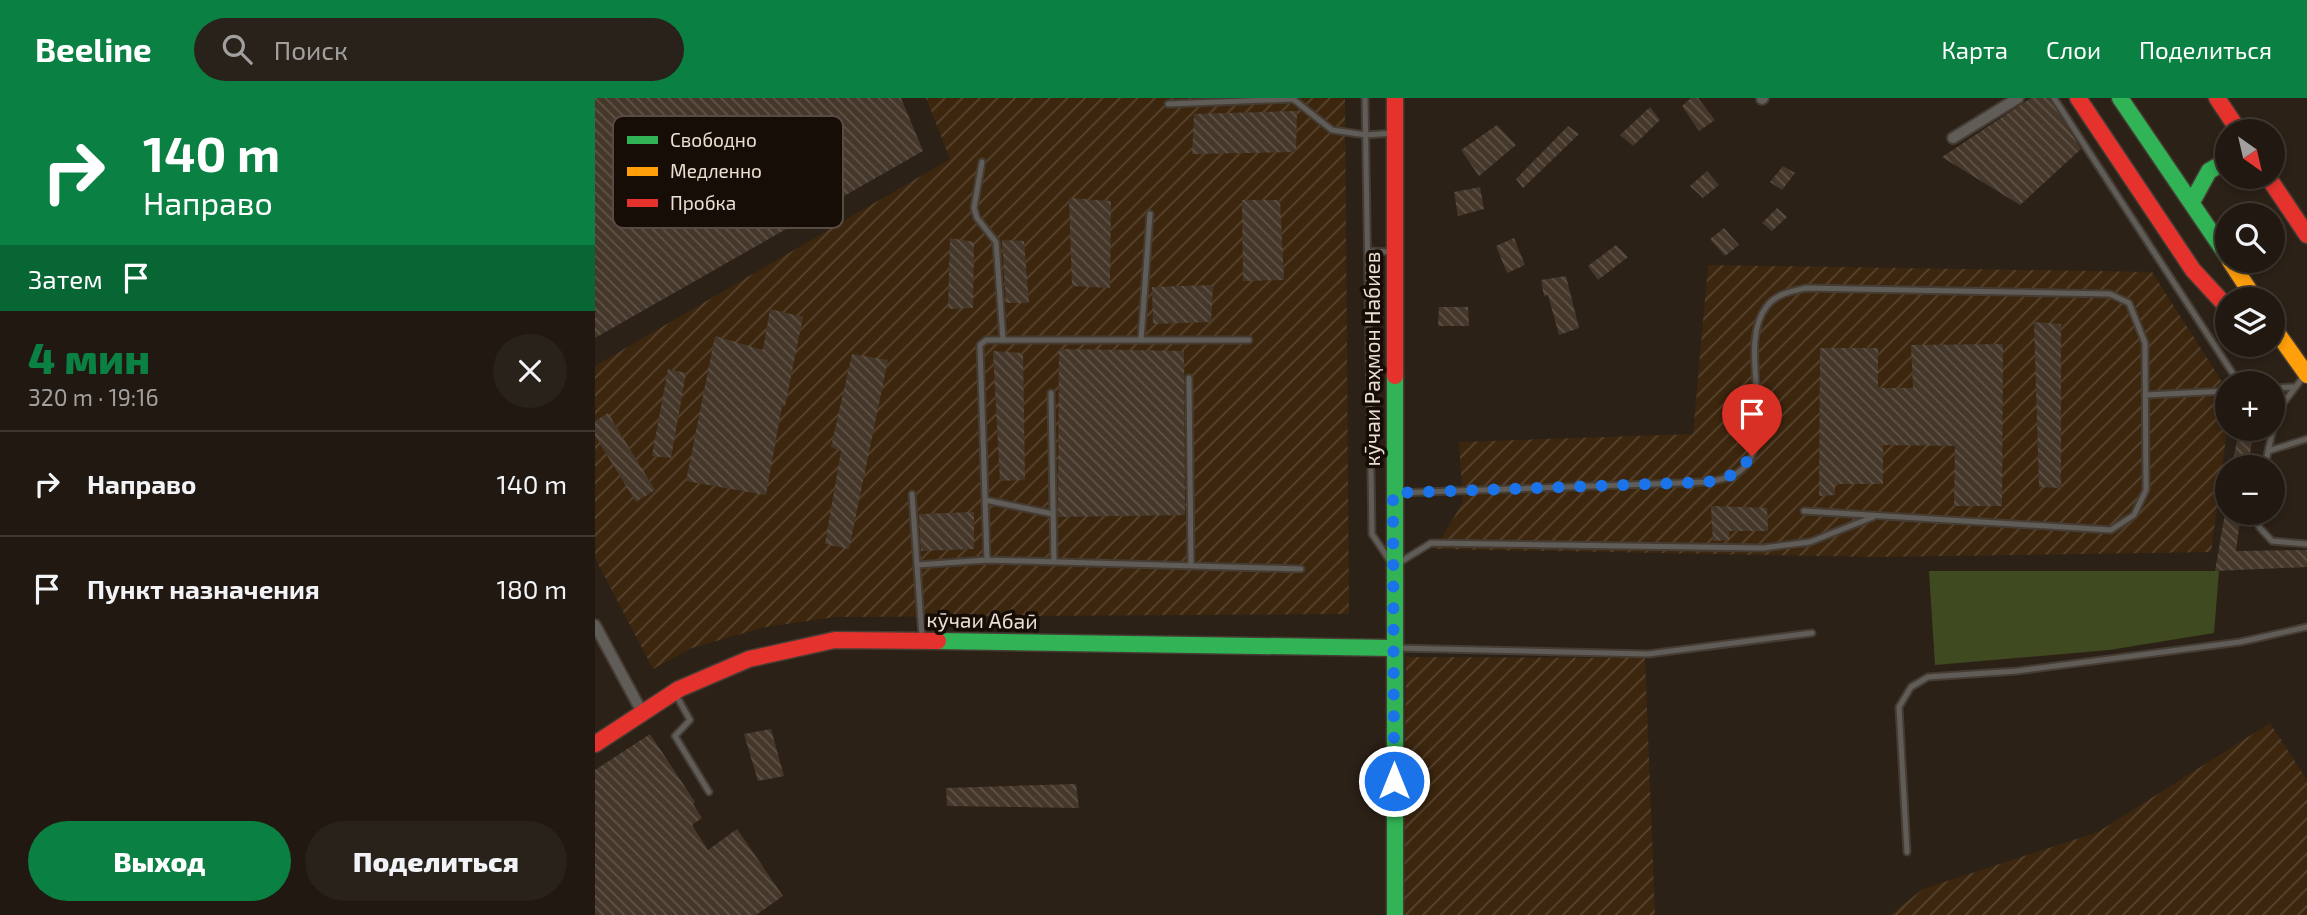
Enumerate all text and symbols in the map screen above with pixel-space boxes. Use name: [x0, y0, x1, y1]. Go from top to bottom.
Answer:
search box: [194, 18, 684, 81]
text: Beeline: [35, 29, 152, 69]
icon: search: [218, 30, 256, 68]
text: Поиск: [274, 34, 348, 65]
text: Карта: [1941, 35, 2008, 64]
text: Слои: [2046, 35, 2101, 64]
text: Поделиться: [2139, 35, 2272, 64]
legend: [613, 116, 843, 228]
north arrow: [2215, 119, 2285, 189]
map controls: [2215, 119, 2285, 525]
text: 140 m: [143, 123, 280, 182]
icon: right: [28, 126, 119, 217]
text: Свободно: [670, 128, 757, 151]
text: Медленно: [670, 159, 762, 182]
text: Направо: [143, 183, 273, 221]
text: Пробка: [670, 191, 736, 214]
button: search: [2215, 203, 2285, 273]
street label: кӯчаи Раҳмон Набиев: [1359, 252, 1385, 466]
icon: arrive: [117, 259, 155, 297]
text: Затем: [28, 263, 103, 294]
button: layers: [2215, 287, 2285, 357]
text: 4 мин: [28, 332, 150, 382]
button: close: [493, 334, 567, 408]
button: +: [2215, 371, 2285, 441]
text: 320 m · 19:16: [28, 383, 159, 411]
pin: [1722, 384, 1782, 456]
icon: arrive: [1733, 395, 1771, 433]
button: −: [2215, 455, 2285, 525]
icon: right: [28, 465, 66, 503]
text: Направо: [87, 468, 196, 499]
text: 140 m: [496, 468, 567, 499]
icon: arrive: [28, 570, 66, 608]
text: Пункт назначения: [87, 573, 320, 604]
text: 180 m: [497, 573, 567, 604]
street label: кӯчаи Абаӣ: [926, 606, 1038, 634]
position arrow: [1357, 744, 1431, 818]
button: Выход: [28, 821, 291, 901]
button: Поделиться: [305, 821, 567, 901]

